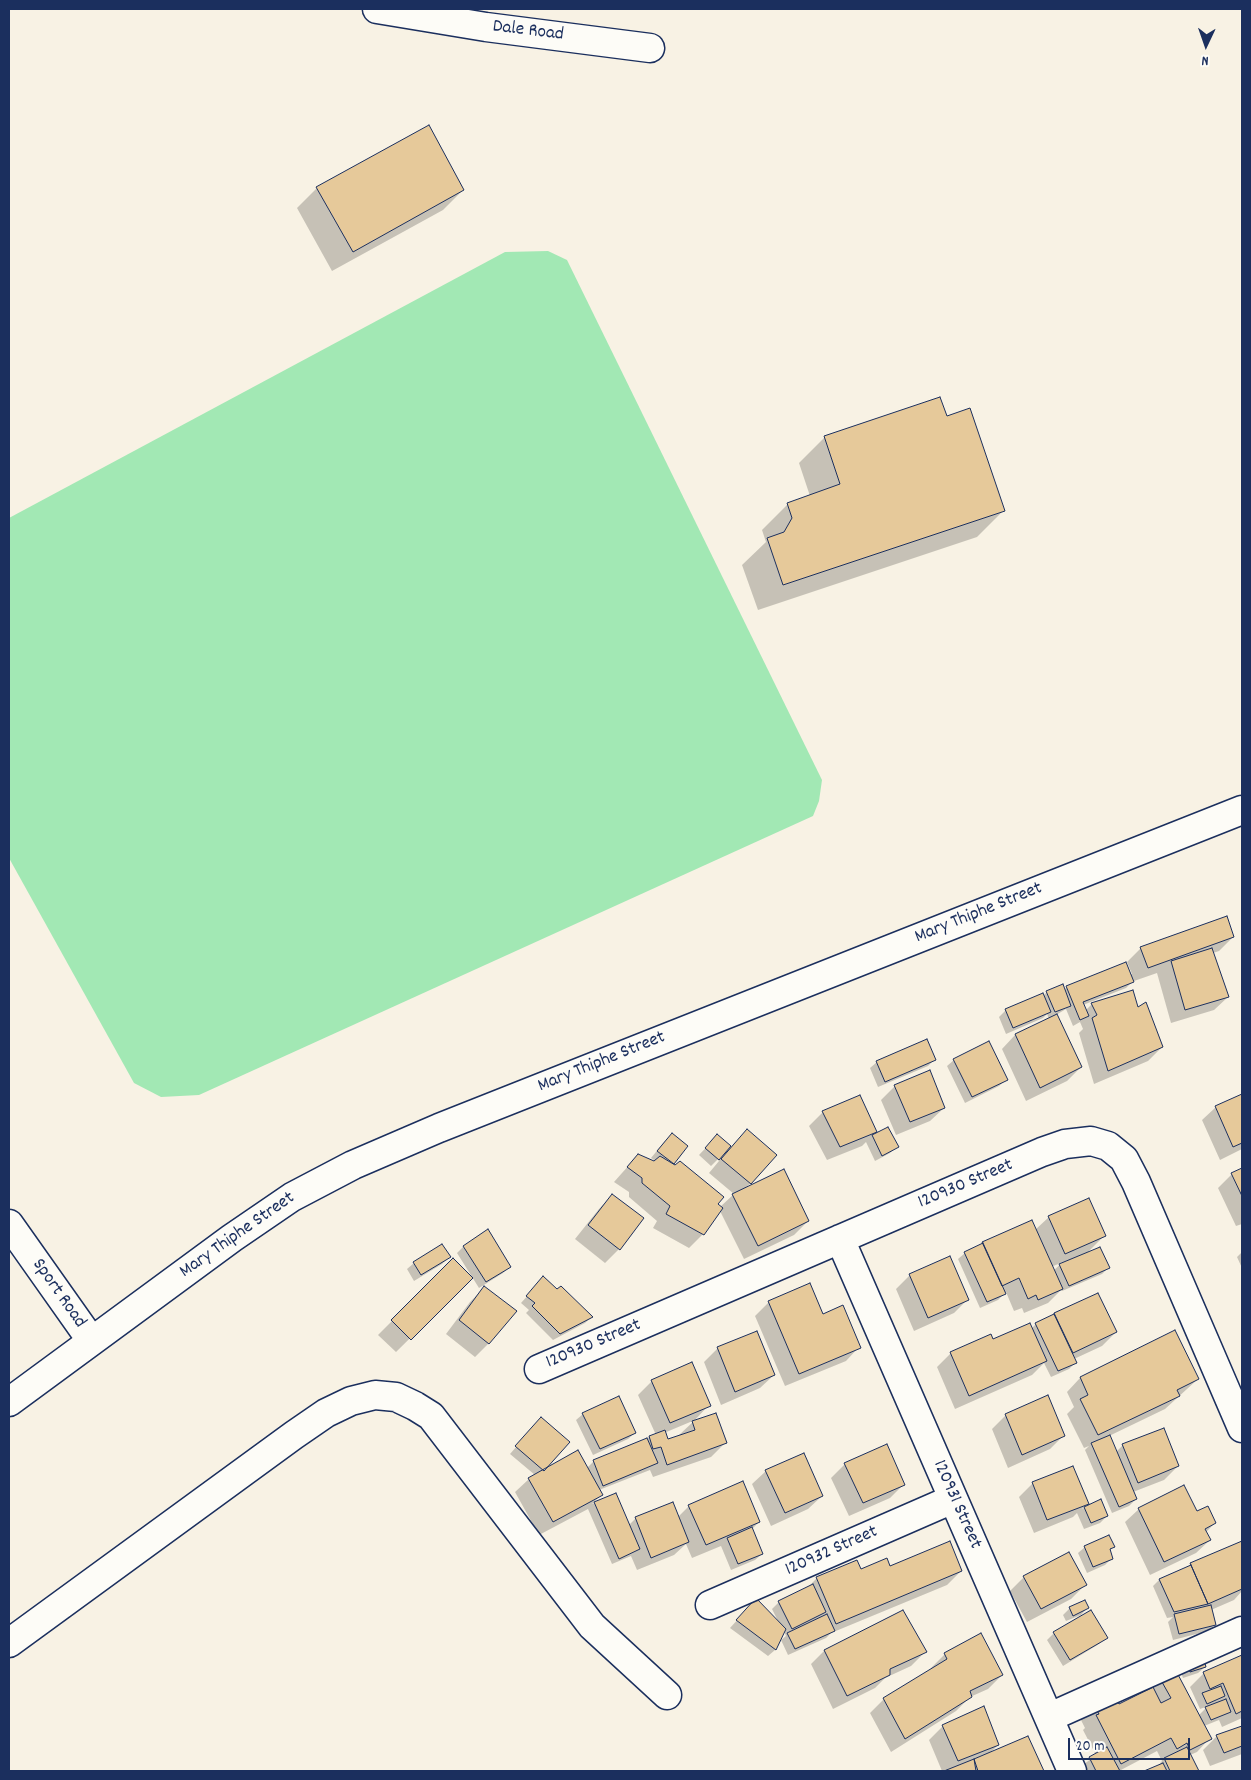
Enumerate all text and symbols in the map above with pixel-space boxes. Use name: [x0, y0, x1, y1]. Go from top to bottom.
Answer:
street label: Dale Road: [491, 16, 565, 48]
north arrow: [1181, 20, 1231, 70]
text: N: [1201, 50, 1209, 70]
street label: Mary Thiphe Street: [912, 878, 1046, 950]
street label: Mary Thiphe Street: [535, 1027, 669, 1099]
street label: 120930 Street: [915, 1155, 1017, 1215]
street label: Mary Thiphe Street: [176, 1188, 300, 1284]
street label: Sport Road: [26, 1255, 90, 1333]
street label: 120930 Street: [543, 1315, 645, 1375]
street label: 120931 Street: [926, 1457, 986, 1553]
street label: 120932 Street: [782, 1521, 882, 1583]
scale bar: [1071, 1728, 1194, 1760]
text: 20 m: [1076, 1736, 1104, 1758]

